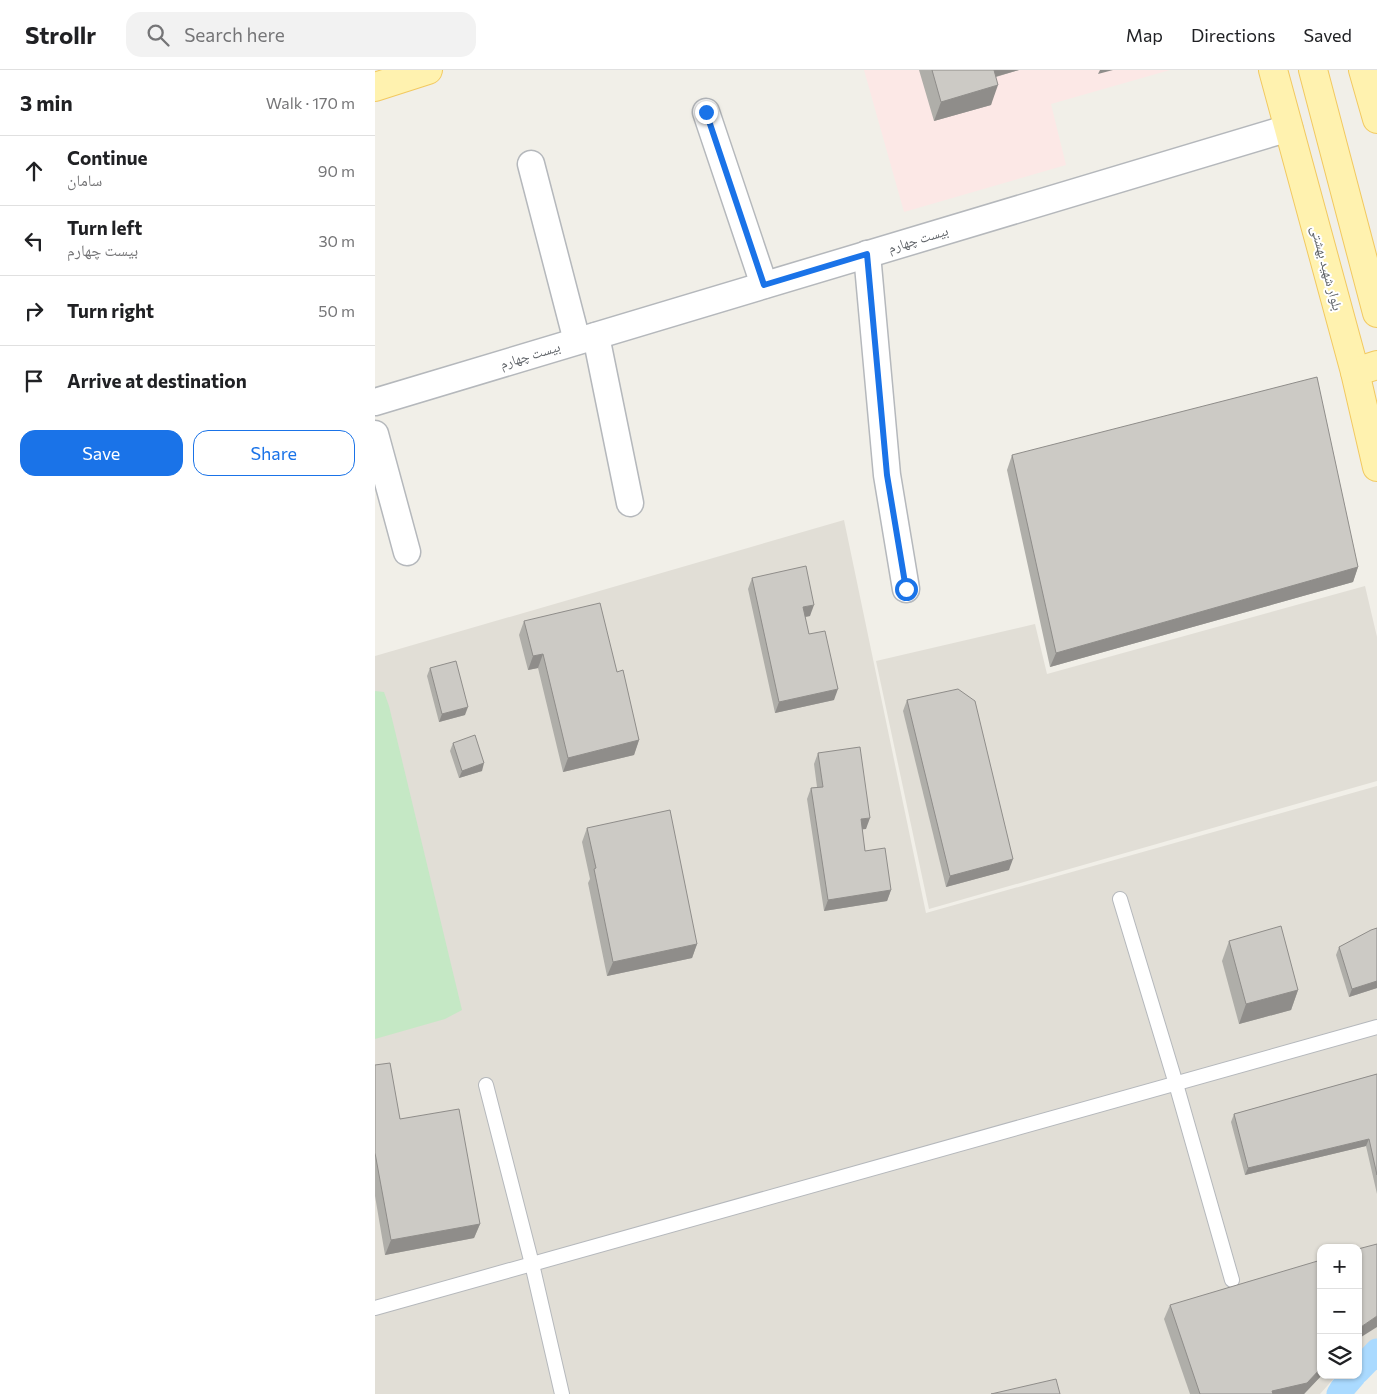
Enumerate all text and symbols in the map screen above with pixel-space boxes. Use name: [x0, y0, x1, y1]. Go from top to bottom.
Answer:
search box: [126, 12, 476, 57]
text: Strollr: [25, 20, 96, 49]
icon: search: [144, 21, 172, 49]
text: Search here: [184, 23, 285, 46]
text: Map: [1126, 24, 1163, 46]
text: Directions: [1191, 24, 1275, 46]
text: Saved: [1303, 24, 1352, 46]
text: 3 min: [20, 90, 73, 115]
text: Walk · 170 m: [266, 93, 355, 112]
route end: [695, 101, 718, 124]
text: Continue: [67, 146, 147, 169]
icon: ahead: [20, 157, 48, 185]
text: 90 m: [318, 161, 355, 180]
text: سامان: [67, 170, 102, 189]
text: Turn left: [67, 216, 142, 239]
street label: بیست چهارم: [886, 221, 951, 258]
street label: بلوار شهید بهشتی: [1307, 224, 1347, 313]
icon: left: [20, 227, 48, 255]
text: 30 m: [318, 231, 355, 250]
text: بیست چهارم: [67, 240, 138, 259]
icon: right: [20, 297, 48, 325]
text: Turn right: [67, 299, 154, 322]
text: 50 m: [318, 301, 355, 320]
street label: بیست چهارم: [498, 337, 563, 374]
icon: arrive: [20, 367, 48, 395]
text: Arrive at destination: [67, 369, 247, 392]
button: Save: [20, 430, 183, 476]
button: Share: [193, 430, 355, 476]
route start: [895, 578, 918, 601]
map controls: [1317, 1244, 1362, 1379]
button: +: [1317, 1244, 1362, 1289]
button: −: [1317, 1289, 1362, 1334]
button: layers: [1317, 1334, 1362, 1379]

